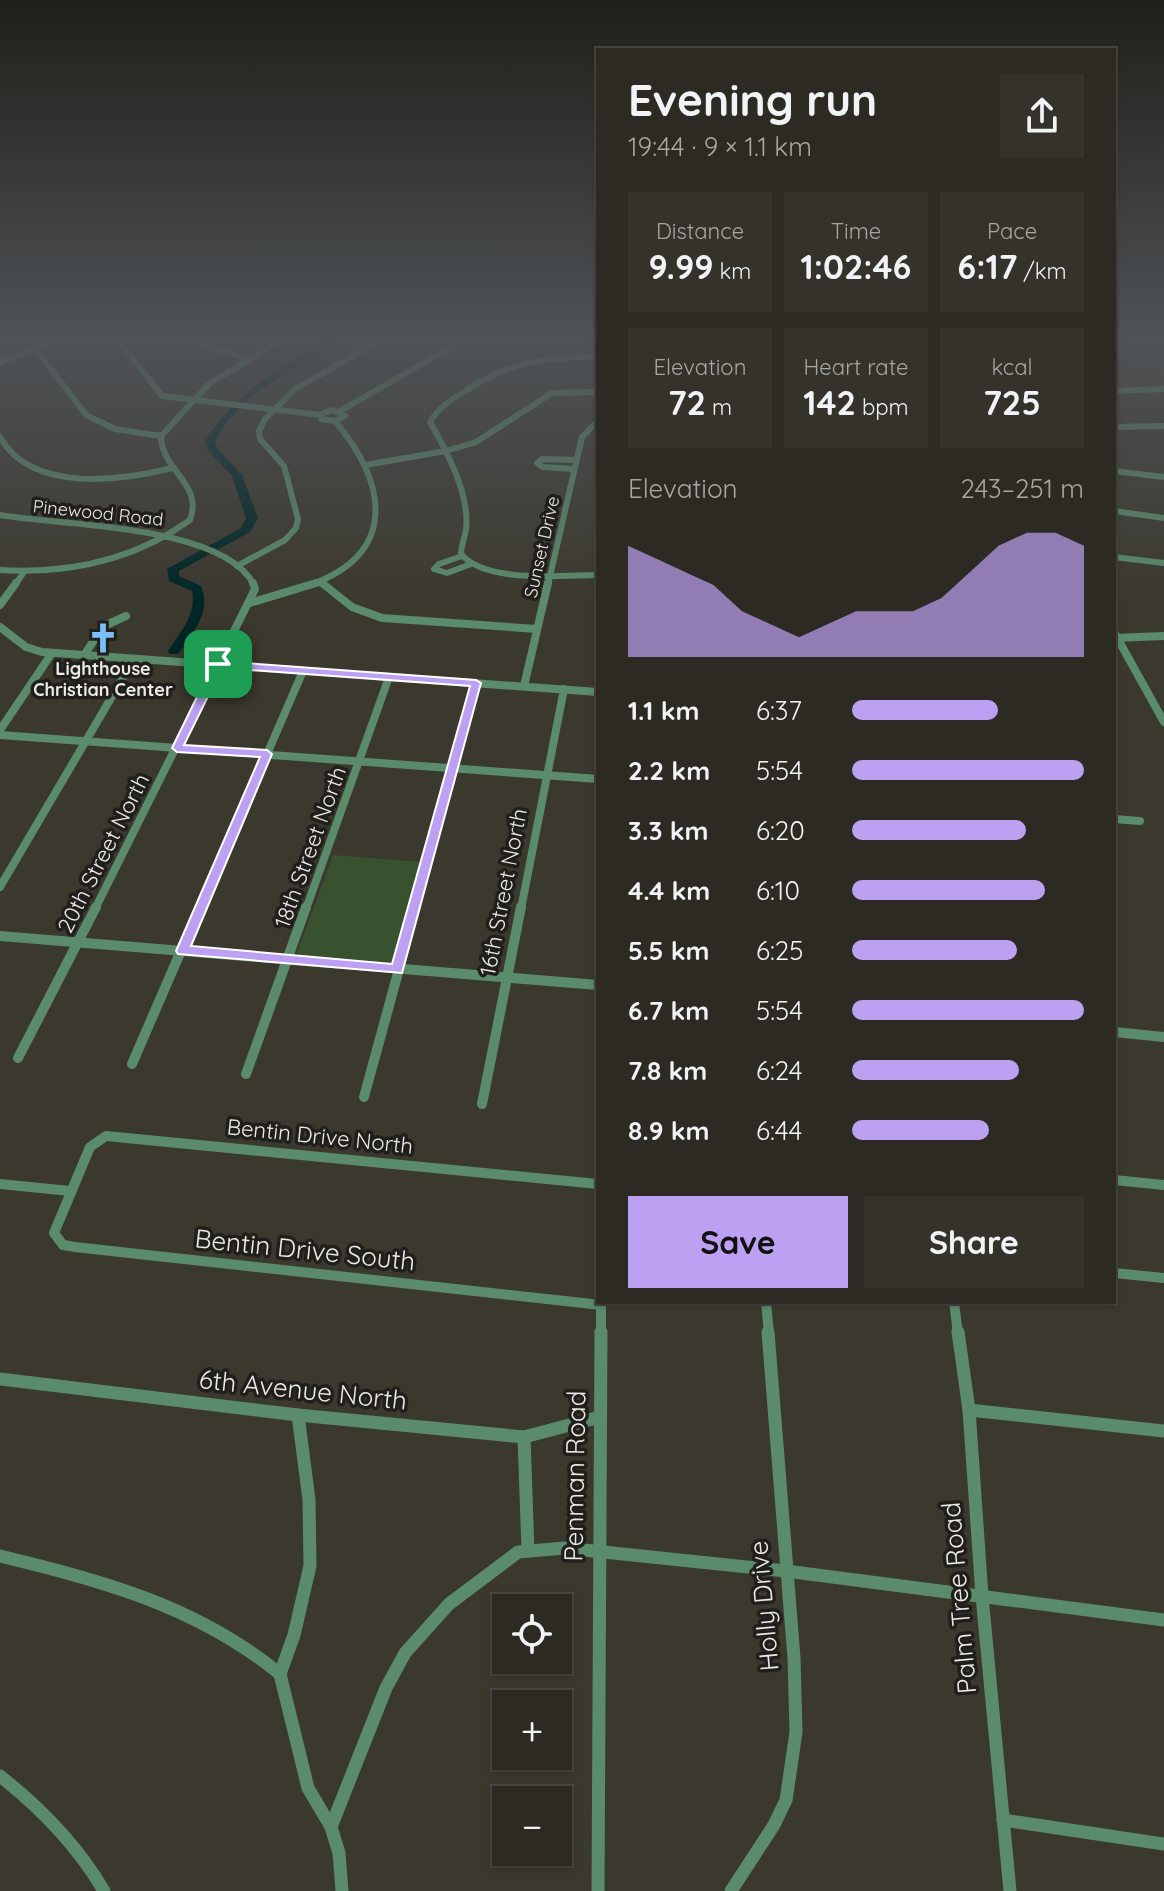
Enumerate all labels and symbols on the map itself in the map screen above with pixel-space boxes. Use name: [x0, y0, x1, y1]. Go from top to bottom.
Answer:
street label: Pinewood Road: [32, 494, 164, 531]
street label: Sunset Drive: [519, 494, 564, 600]
church icon: Lighthouse Christian Center: [86, 621, 120, 655]
pin: [184, 630, 252, 698]
place label: Lighthouse Christian Center: [33, 657, 173, 701]
street label: 18th Street North: [268, 762, 352, 932]
street label: 20th Street North: [51, 769, 155, 937]
street label: 16th Street North: [473, 806, 533, 978]
street label: Bentin Drive North: [226, 1112, 414, 1160]
street label: Bentin Drive South: [193, 1222, 417, 1277]
street label: 6th Avenue North: [197, 1362, 409, 1417]
street label: Penman Road: [557, 1390, 592, 1562]
street label: Palm Tree Road: [934, 1501, 983, 1695]
street label: Holly Drive: [741, 1540, 786, 1672]

